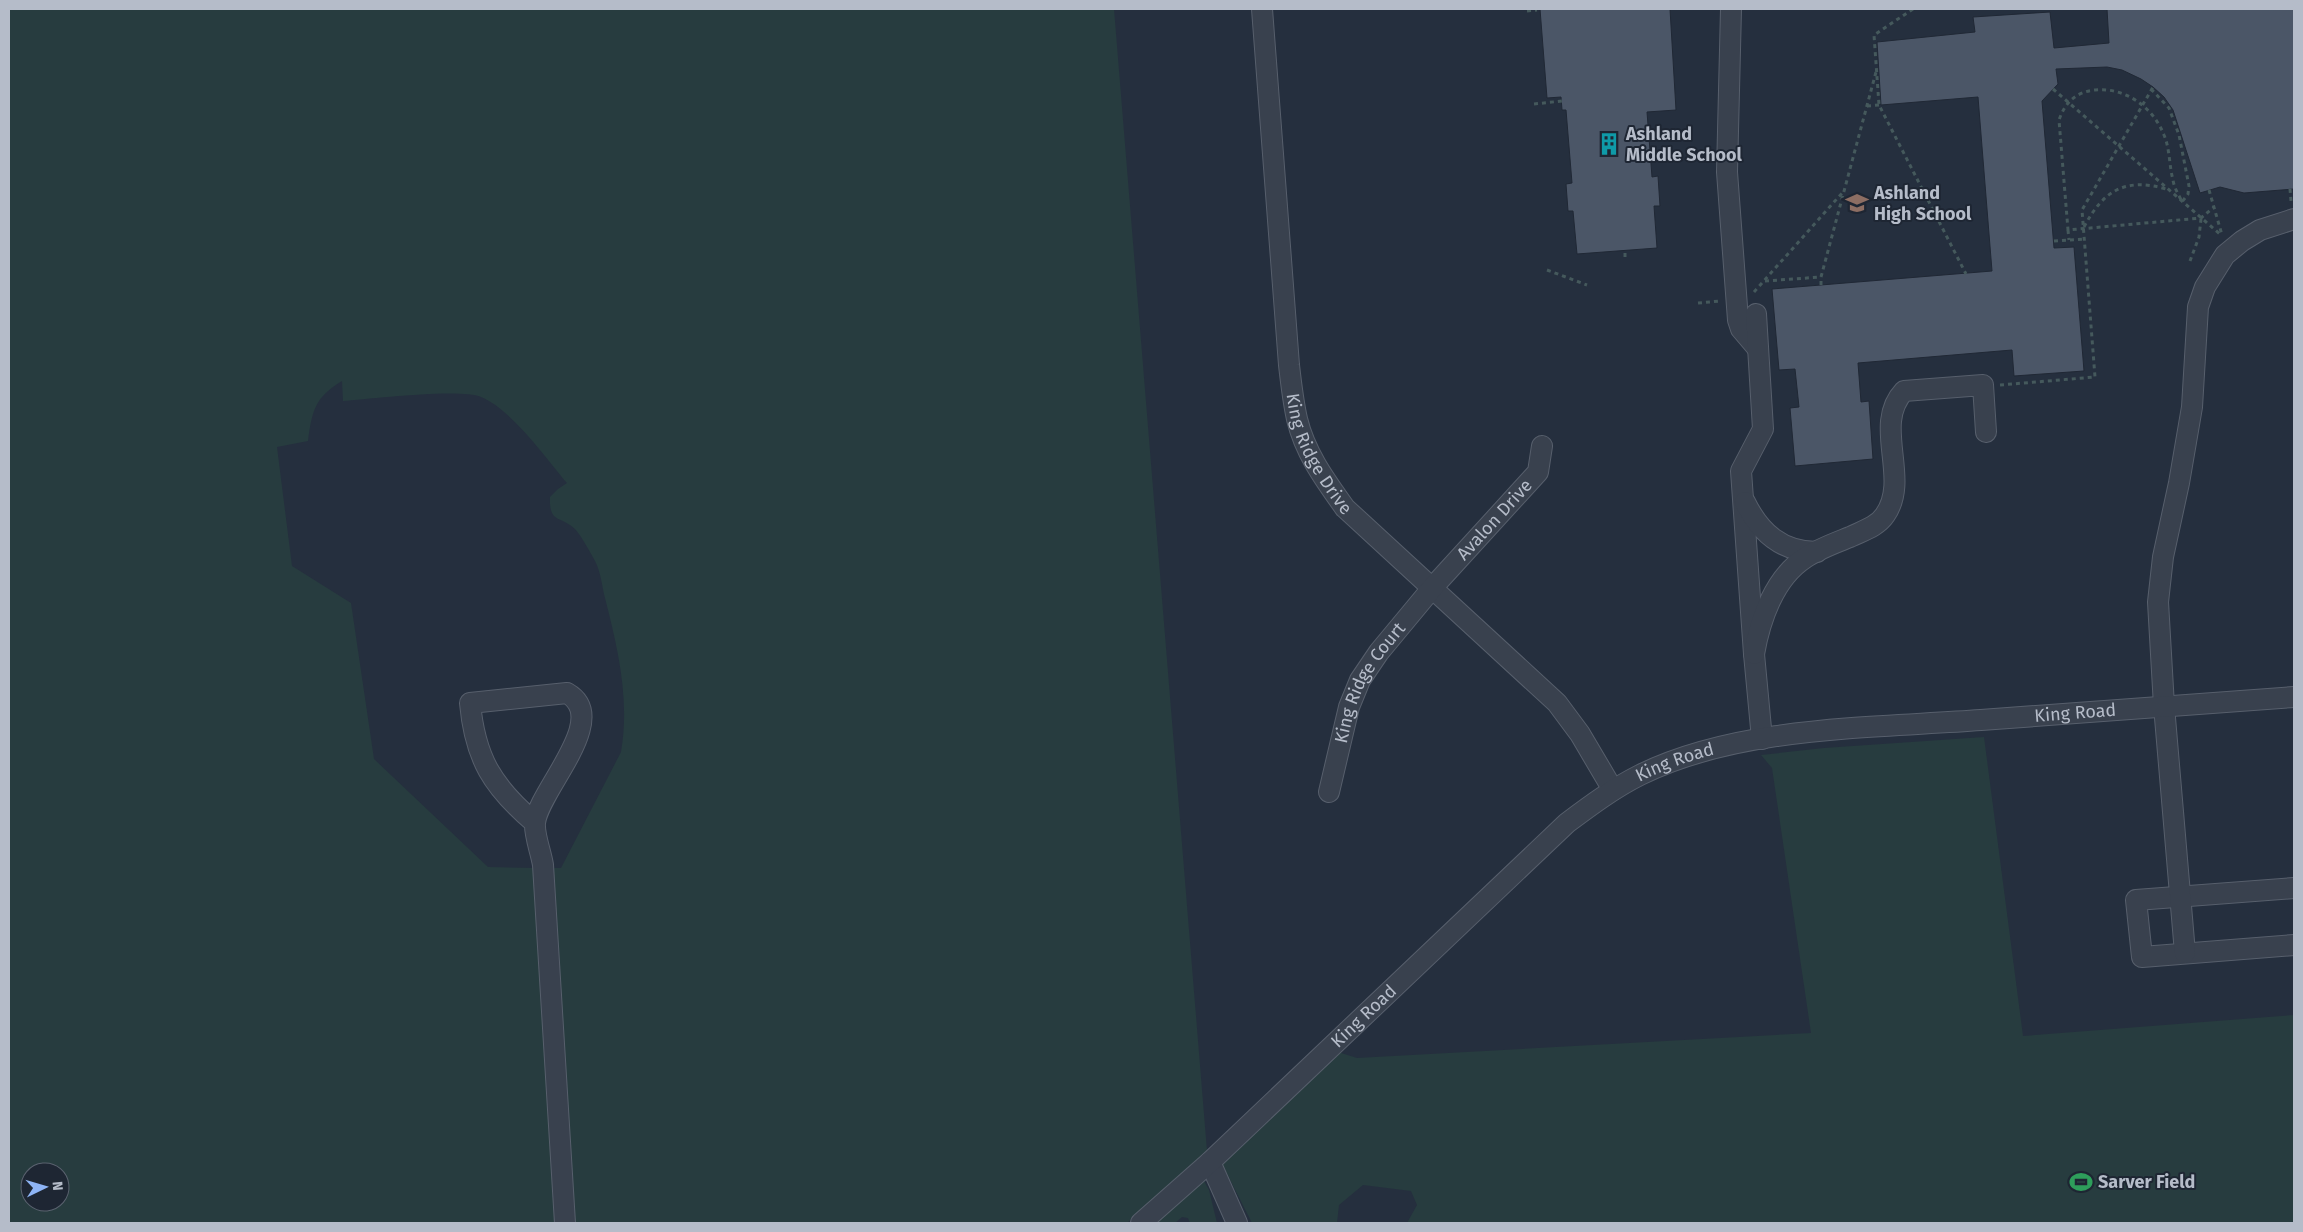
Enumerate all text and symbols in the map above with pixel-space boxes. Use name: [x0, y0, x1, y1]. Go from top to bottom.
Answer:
place label: Ashland Middle School: [1625, 123, 1743, 166]
building icon: Ashland Middle School: [1596, 131, 1622, 157]
place label: Ashland High School: [1873, 182, 1972, 225]
school or university icon: Ashland High School: [1844, 190, 1870, 216]
street label: King Ridge Drive: [1282, 392, 1356, 520]
street label: Avalon Drive: [1452, 475, 1537, 565]
street label: King Ridge Court: [1330, 618, 1410, 745]
street label: King Road: [2034, 699, 2117, 727]
street label: King Road: [1632, 738, 1716, 787]
street label: King Road: [1326, 980, 1401, 1052]
north arrow: [20, 1162, 70, 1212]
sports icon: Sarver Field: [2068, 1169, 2094, 1195]
place label: Sarver Field: [2098, 1171, 2195, 1193]
text: N: [49, 1181, 66, 1191]

